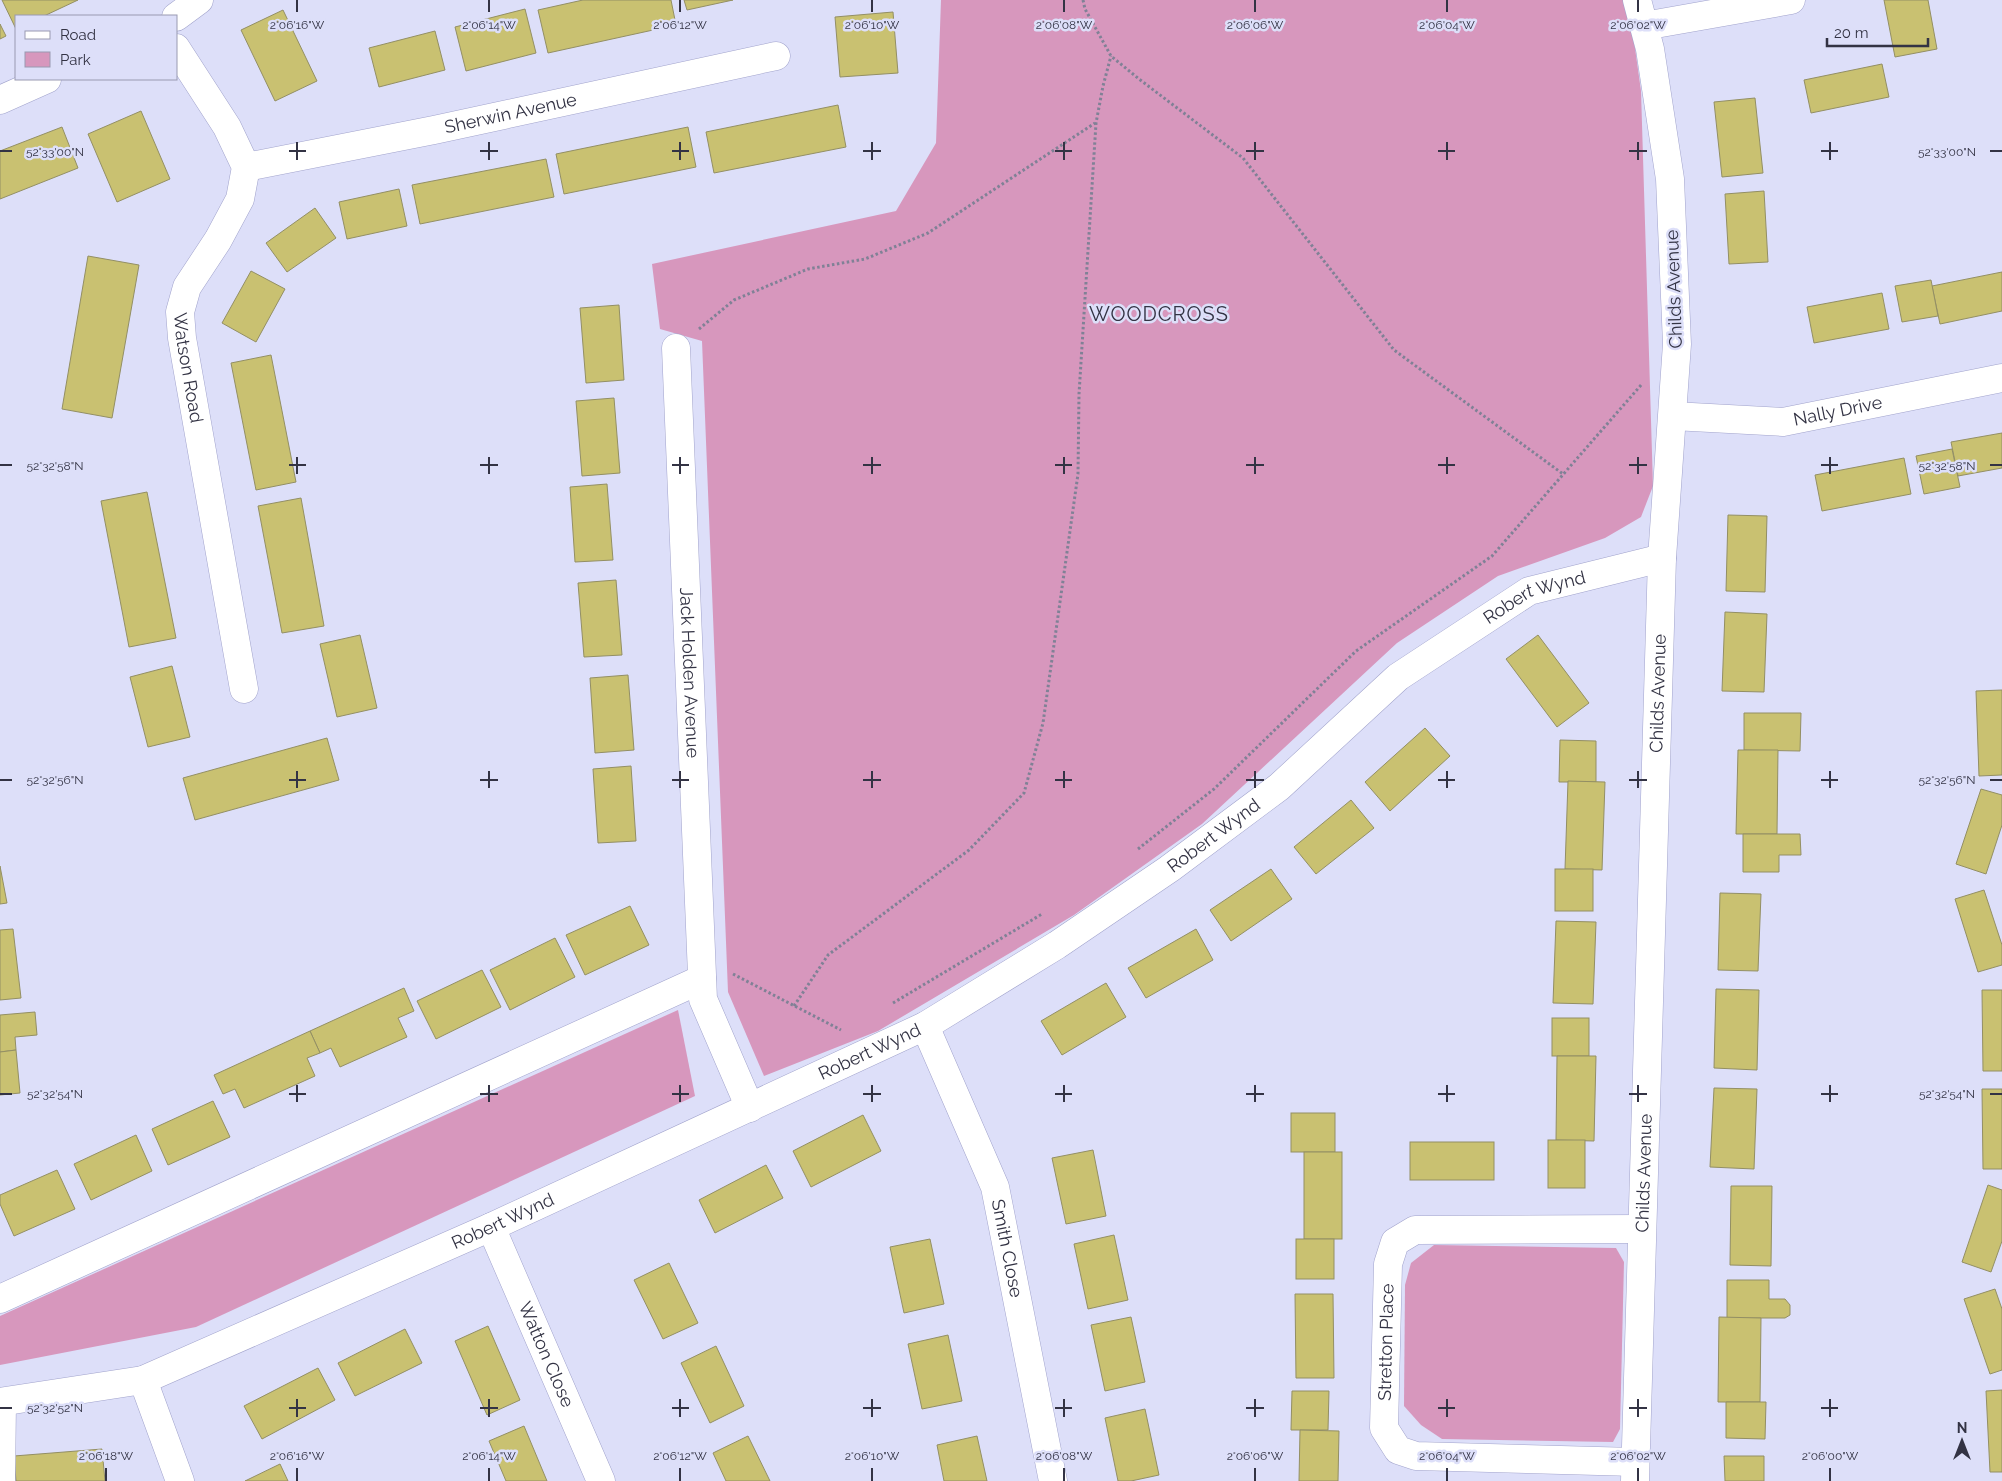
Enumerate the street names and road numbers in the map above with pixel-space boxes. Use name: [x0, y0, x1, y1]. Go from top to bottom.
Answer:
street label: Sherwin Avenue: [442, 88, 579, 137]
street label: Childs Avenue: [1661, 229, 1686, 349]
street label: Watson Road: [170, 312, 208, 424]
street label: Nally Drive: [1791, 391, 1884, 430]
street label: Robert Wynd: [1479, 566, 1588, 628]
street label: Jack Holden Avenue: [676, 587, 704, 759]
street label: Childs Avenue: [1645, 633, 1670, 753]
street label: Robert Wynd: [1163, 794, 1264, 877]
street label: Robert Wynd: [815, 1019, 924, 1084]
street label: Childs Avenue: [1631, 1113, 1656, 1233]
street label: Robert Wynd: [448, 1188, 557, 1253]
street label: Smith Close: [988, 1197, 1028, 1300]
street label: Stretton Place: [1374, 1283, 1398, 1401]
street label: Watton Close: [515, 1299, 579, 1411]

